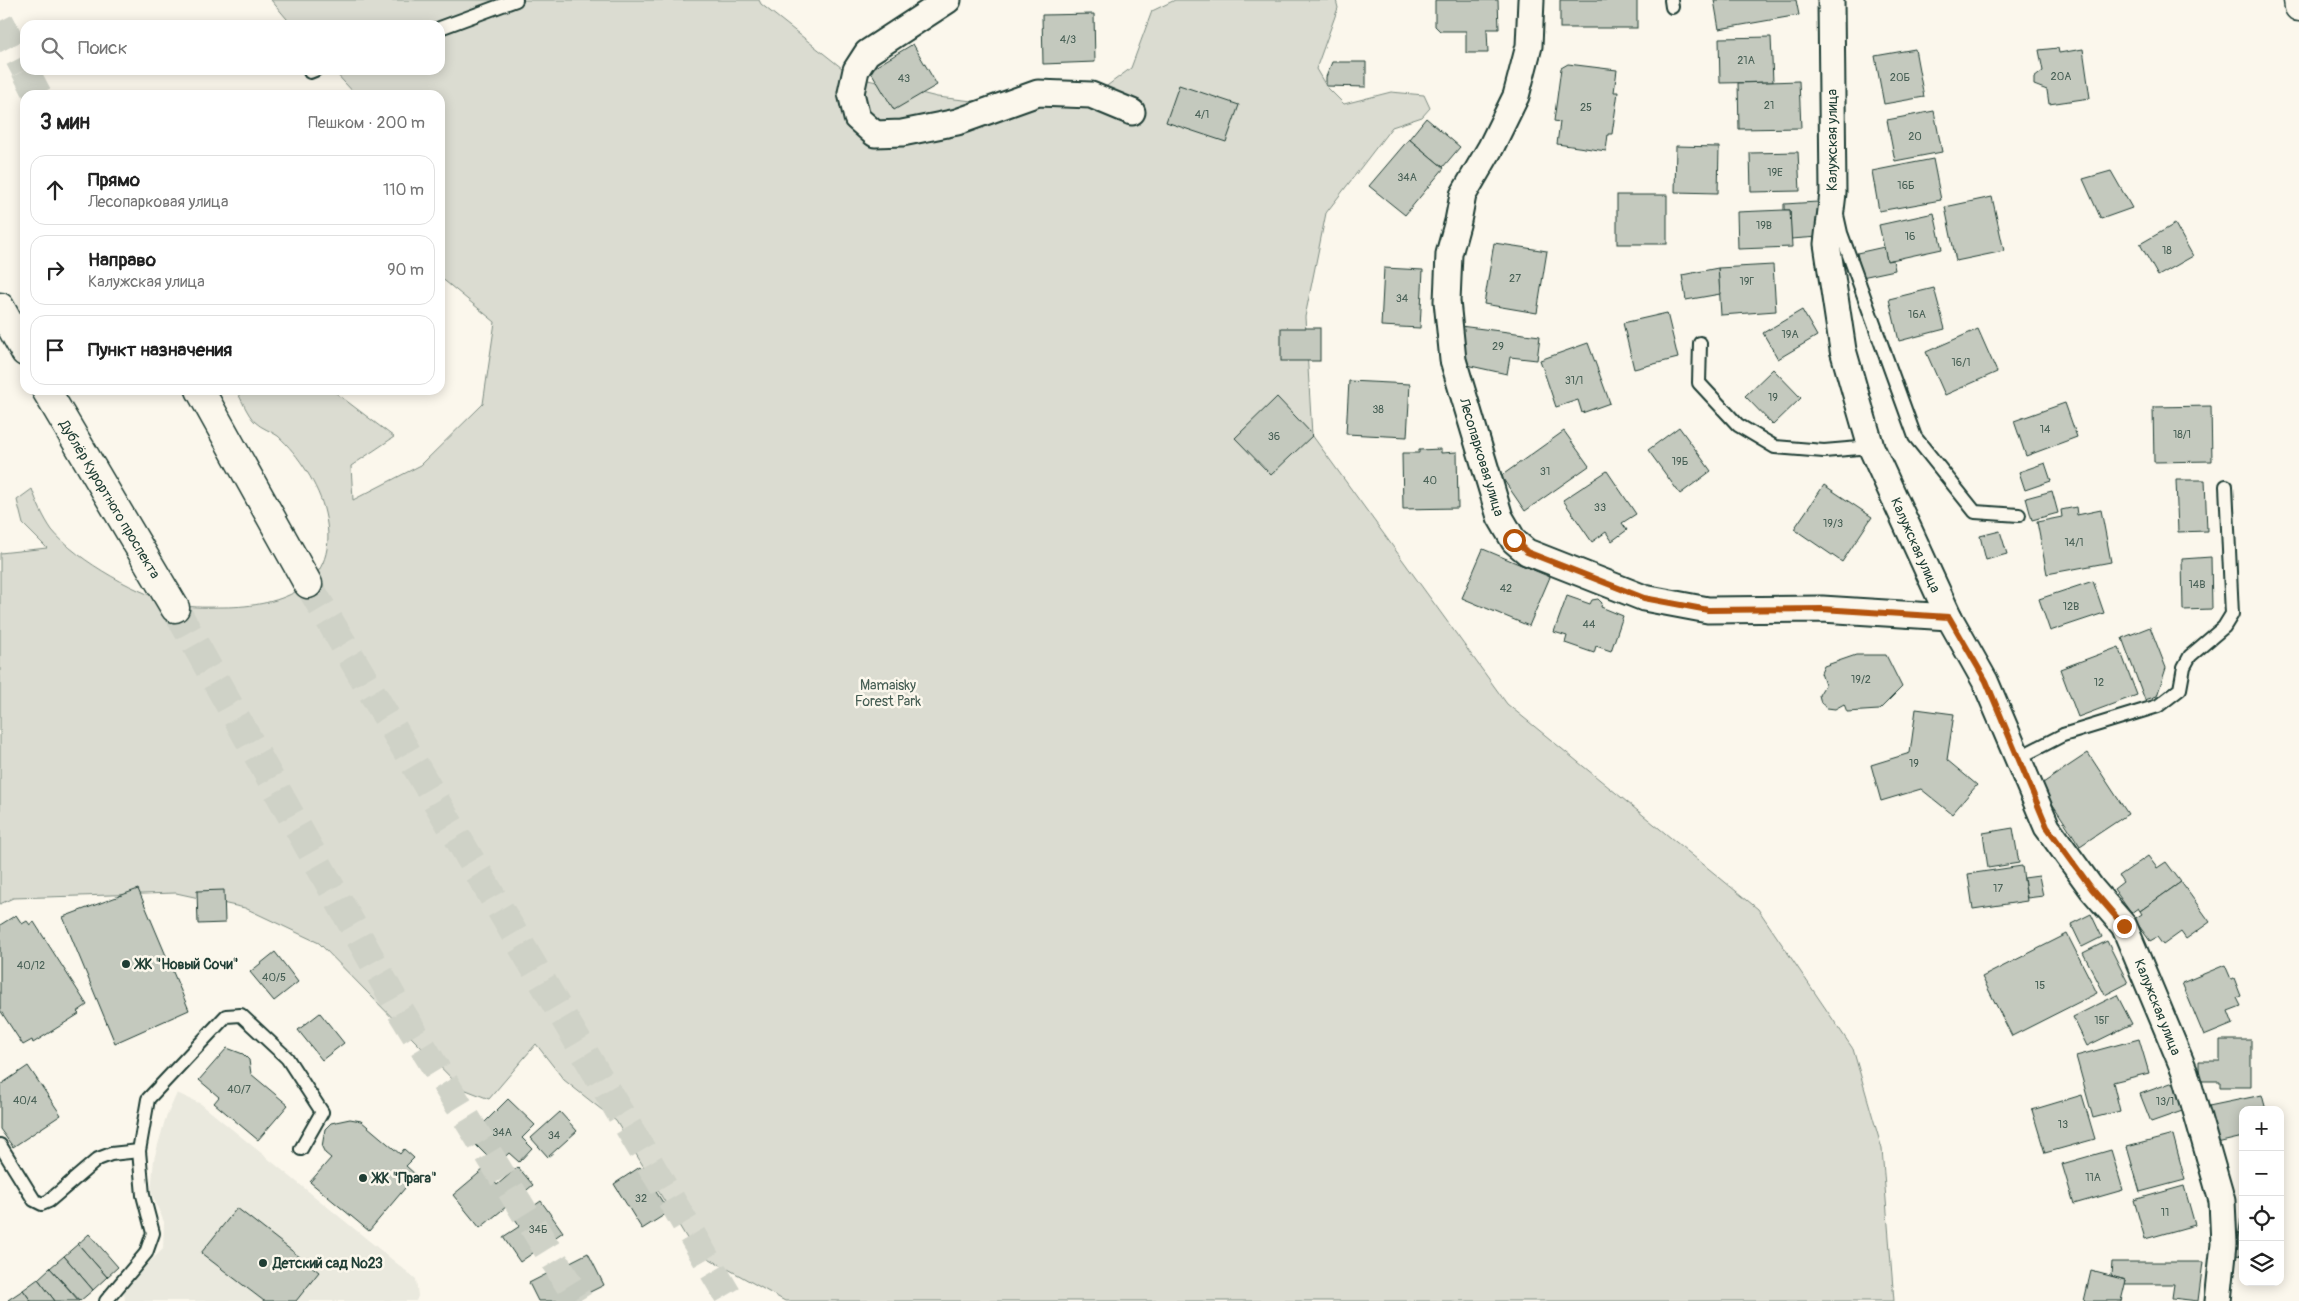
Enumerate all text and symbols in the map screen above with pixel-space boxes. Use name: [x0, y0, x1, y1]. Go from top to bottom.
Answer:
search box: [20, 20, 445, 75]
house number: 4/3: [1060, 33, 1076, 46]
icon: search: [38, 34, 66, 62]
text: Поиск: [78, 36, 128, 60]
house number: 21А: [1737, 54, 1755, 67]
house number: 20А: [2051, 70, 2071, 83]
house number: 20Б: [1890, 71, 1910, 84]
house number: 43: [898, 72, 910, 85]
street label: Калужская улица: [1824, 89, 1841, 191]
house number: 21: [1764, 99, 1774, 112]
house number: 25: [1580, 101, 1592, 114]
house number: 4/1: [1195, 108, 1209, 121]
text: 3 мин: [40, 109, 90, 136]
text: Пешком · 200 m: [308, 113, 425, 133]
house number: 20: [1908, 130, 1922, 143]
house number: 19Е: [1767, 166, 1783, 179]
text: Прямо: [88, 168, 140, 192]
house number: 34А: [1397, 171, 1417, 184]
icon: ahead: [41, 176, 69, 204]
house number: 16Б: [1897, 179, 1915, 192]
text: 110 m: [383, 180, 424, 200]
text: Лесопарковая улица: [88, 192, 228, 212]
house number: 19В: [1756, 219, 1772, 232]
house number: 16: [1905, 230, 1915, 243]
house number: 18: [2162, 244, 2172, 257]
text: Направо: [88, 248, 156, 272]
icon: right: [41, 256, 69, 284]
text: 90 m: [387, 260, 424, 280]
text: Калужская улица: [88, 272, 205, 292]
house number: 27: [1509, 272, 1521, 285]
house number: 19Г: [1739, 275, 1755, 288]
house number: 34: [1396, 292, 1409, 305]
house number: 16А: [1908, 308, 1926, 321]
house number: 19А: [1781, 328, 1799, 341]
icon: arrive: [41, 336, 69, 364]
text: Пункт назначения: [88, 338, 232, 362]
house number: 29: [1492, 340, 1504, 353]
house number: 16/1: [1952, 356, 1970, 369]
house number: 31/1: [1565, 374, 1583, 387]
house number: 19: [1768, 391, 1778, 404]
street label: Лесопарковая улица: [1455, 395, 1508, 518]
house number: 38: [1372, 403, 1384, 416]
street label: Дублёр Курортного проспекта: [55, 416, 164, 582]
house number: 14: [2040, 423, 2051, 436]
house number: 18/1: [2173, 428, 2191, 441]
house number: 36: [1268, 430, 1280, 443]
house number: 19Б: [1672, 455, 1688, 468]
house number: 31: [1540, 465, 1550, 478]
house number: 40: [1423, 474, 1437, 487]
street label: Калужская улица: [1887, 495, 1944, 595]
house number: 33: [1594, 501, 1606, 514]
house number: 19/3: [1823, 517, 1843, 530]
route start: [1503, 529, 1526, 552]
house number: 14/1: [2065, 536, 2083, 549]
house number: 14В: [2189, 578, 2205, 591]
house number: 42: [1500, 582, 1512, 595]
house number: 12В: [2063, 600, 2079, 613]
house number: 44: [1583, 618, 1596, 631]
house number: 19/2: [1851, 673, 1871, 686]
house number: 12: [2094, 676, 2104, 689]
park label: Mamaisky Forest Park: [855, 677, 921, 710]
house number: 19: [1909, 757, 1919, 770]
house number: 17: [1993, 882, 2003, 895]
route end: [2113, 915, 2136, 938]
place label: ЖК "Новый Сочи": [133, 956, 238, 973]
street label: Калужская улица: [2131, 957, 2185, 1058]
marker: ЖК "Новый Сочи": [120, 958, 132, 970]
house number: 40/12: [17, 959, 45, 972]
house number: 40/5: [262, 971, 286, 984]
house number: 15: [2035, 979, 2045, 992]
house number: 15Г: [2094, 1014, 2110, 1027]
house number: 40/7: [227, 1083, 251, 1096]
house number: 40/4: [13, 1094, 38, 1107]
house number: 13/1: [2156, 1095, 2174, 1108]
map controls: [2239, 1106, 2284, 1286]
button: +: [2239, 1106, 2284, 1151]
house number: 13: [2058, 1118, 2068, 1131]
house number: 34А: [492, 1126, 512, 1139]
house number: 34: [548, 1129, 561, 1142]
button: −: [2239, 1151, 2284, 1196]
place label: ЖК "Прага": [370, 1170, 437, 1187]
house number: 11А: [2085, 1171, 2101, 1184]
marker: ЖК "Прага": [357, 1172, 369, 1184]
house number: 32: [635, 1192, 647, 1205]
button: locate: [2239, 1196, 2284, 1241]
house number: 11: [2161, 1206, 2169, 1219]
house number: 34Б: [528, 1223, 548, 1236]
button: layers: [2239, 1241, 2284, 1286]
place label: Детский сад №23: [272, 1255, 383, 1272]
marker: Детский сад №23: [257, 1257, 269, 1269]

